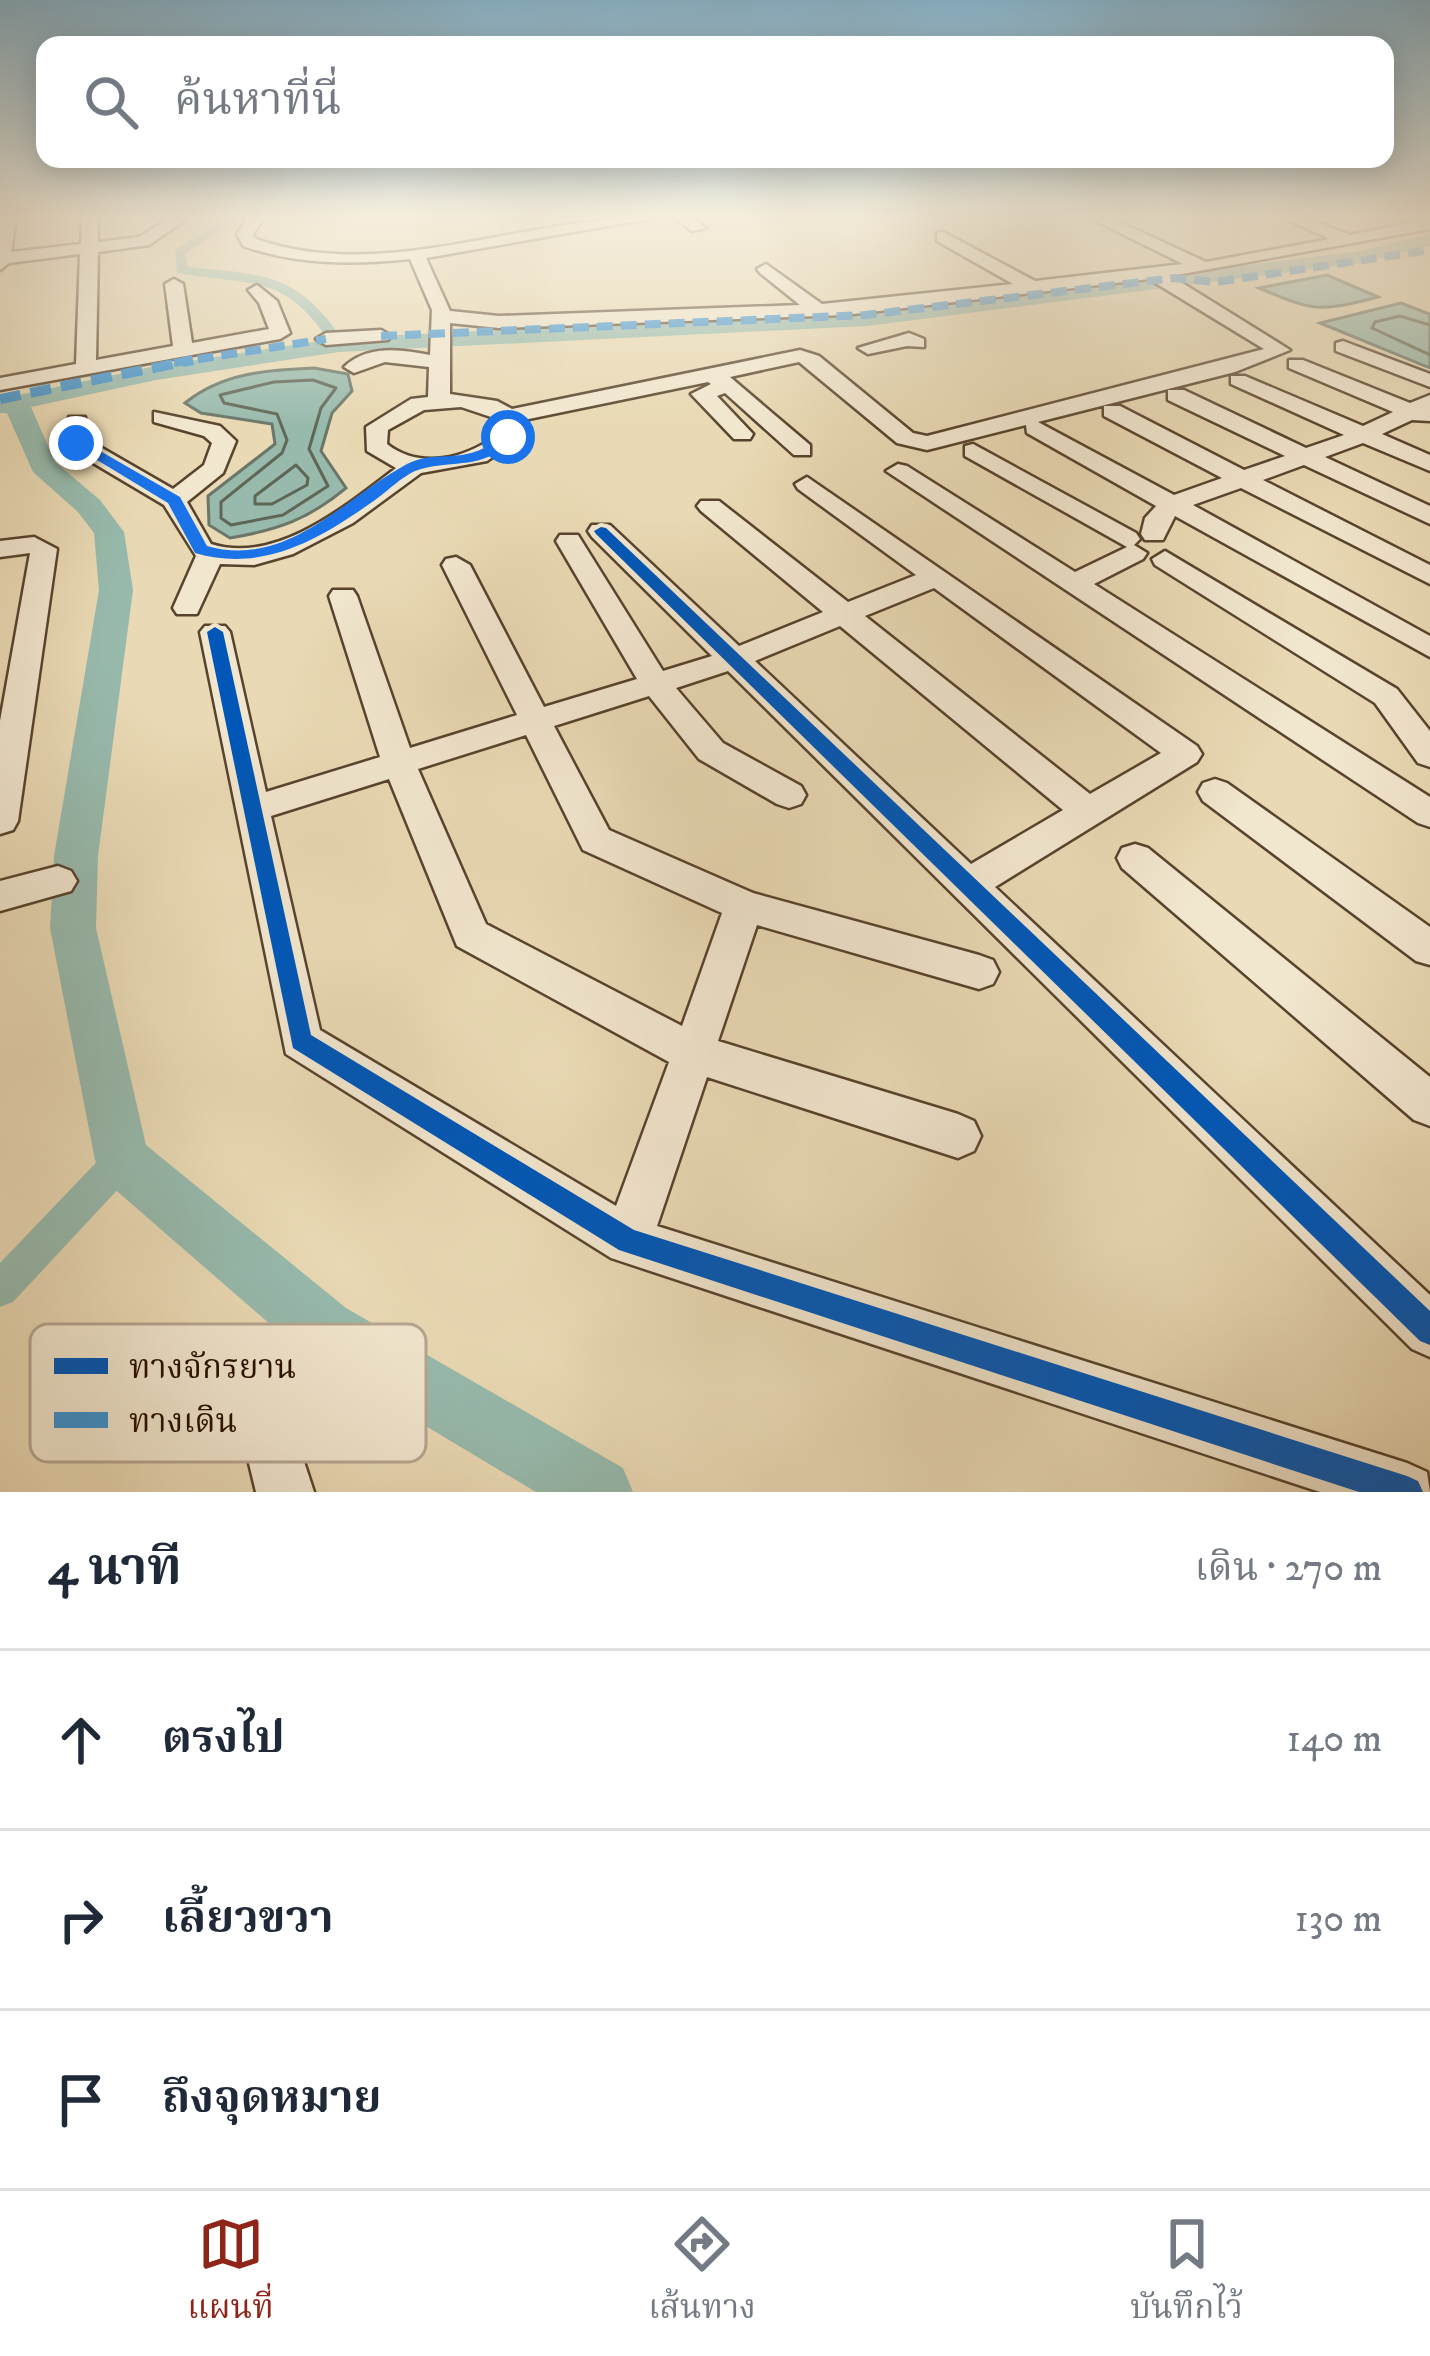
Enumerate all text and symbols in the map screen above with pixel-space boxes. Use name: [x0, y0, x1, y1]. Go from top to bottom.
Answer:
search box: [36, 36, 1394, 168]
icon: search: [78, 69, 144, 135]
text: ค้นหาที่นี่: [174, 73, 342, 129]
route start: [481, 410, 535, 464]
route end: [49, 416, 103, 470]
legend: [30, 1324, 426, 1462]
text: ทางจักรยาน: [129, 1348, 296, 1389]
text: ทางเดิน: [129, 1402, 237, 1443]
text: 4 นาที: [48, 1537, 182, 1601]
text: เดิน · 270 m: [1195, 1544, 1382, 1593]
icon: ahead: [48, 1707, 114, 1773]
text: ตรงไป: [162, 1711, 285, 1767]
text: 140 m: [1287, 1715, 1382, 1764]
icon: right: [48, 1887, 114, 1953]
text: เลี้ยวขวา: [162, 1891, 334, 1947]
text: 130 m: [1294, 1895, 1382, 1944]
icon: arrive: [48, 2067, 114, 2133]
text: ถึงจุดหมาย: [162, 2071, 382, 2127]
tab: แผนที่: [187, 2211, 274, 2336]
tab: เส้นทาง: [648, 2211, 756, 2336]
tab: บันทึกไว้: [1130, 2211, 1243, 2336]

